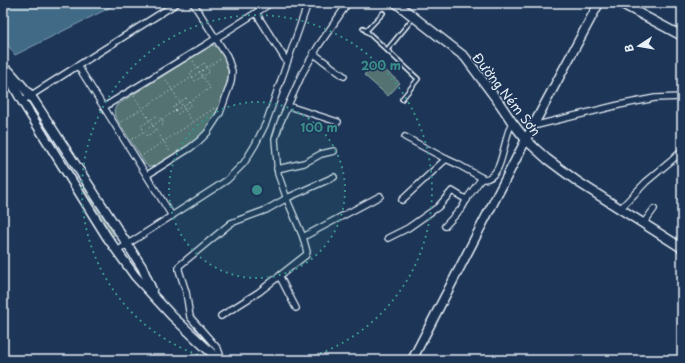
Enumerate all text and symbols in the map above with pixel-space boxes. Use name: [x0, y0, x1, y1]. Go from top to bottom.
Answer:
north arrow: [619, 26, 659, 66]
text: B: [620, 42, 638, 54]
street label: Đường Ném Sơn: [468, 48, 546, 140]
text: 200 m: [361, 56, 401, 74]
text: 100 m: [300, 118, 338, 136]
centre of rings: [250, 183, 264, 197]

